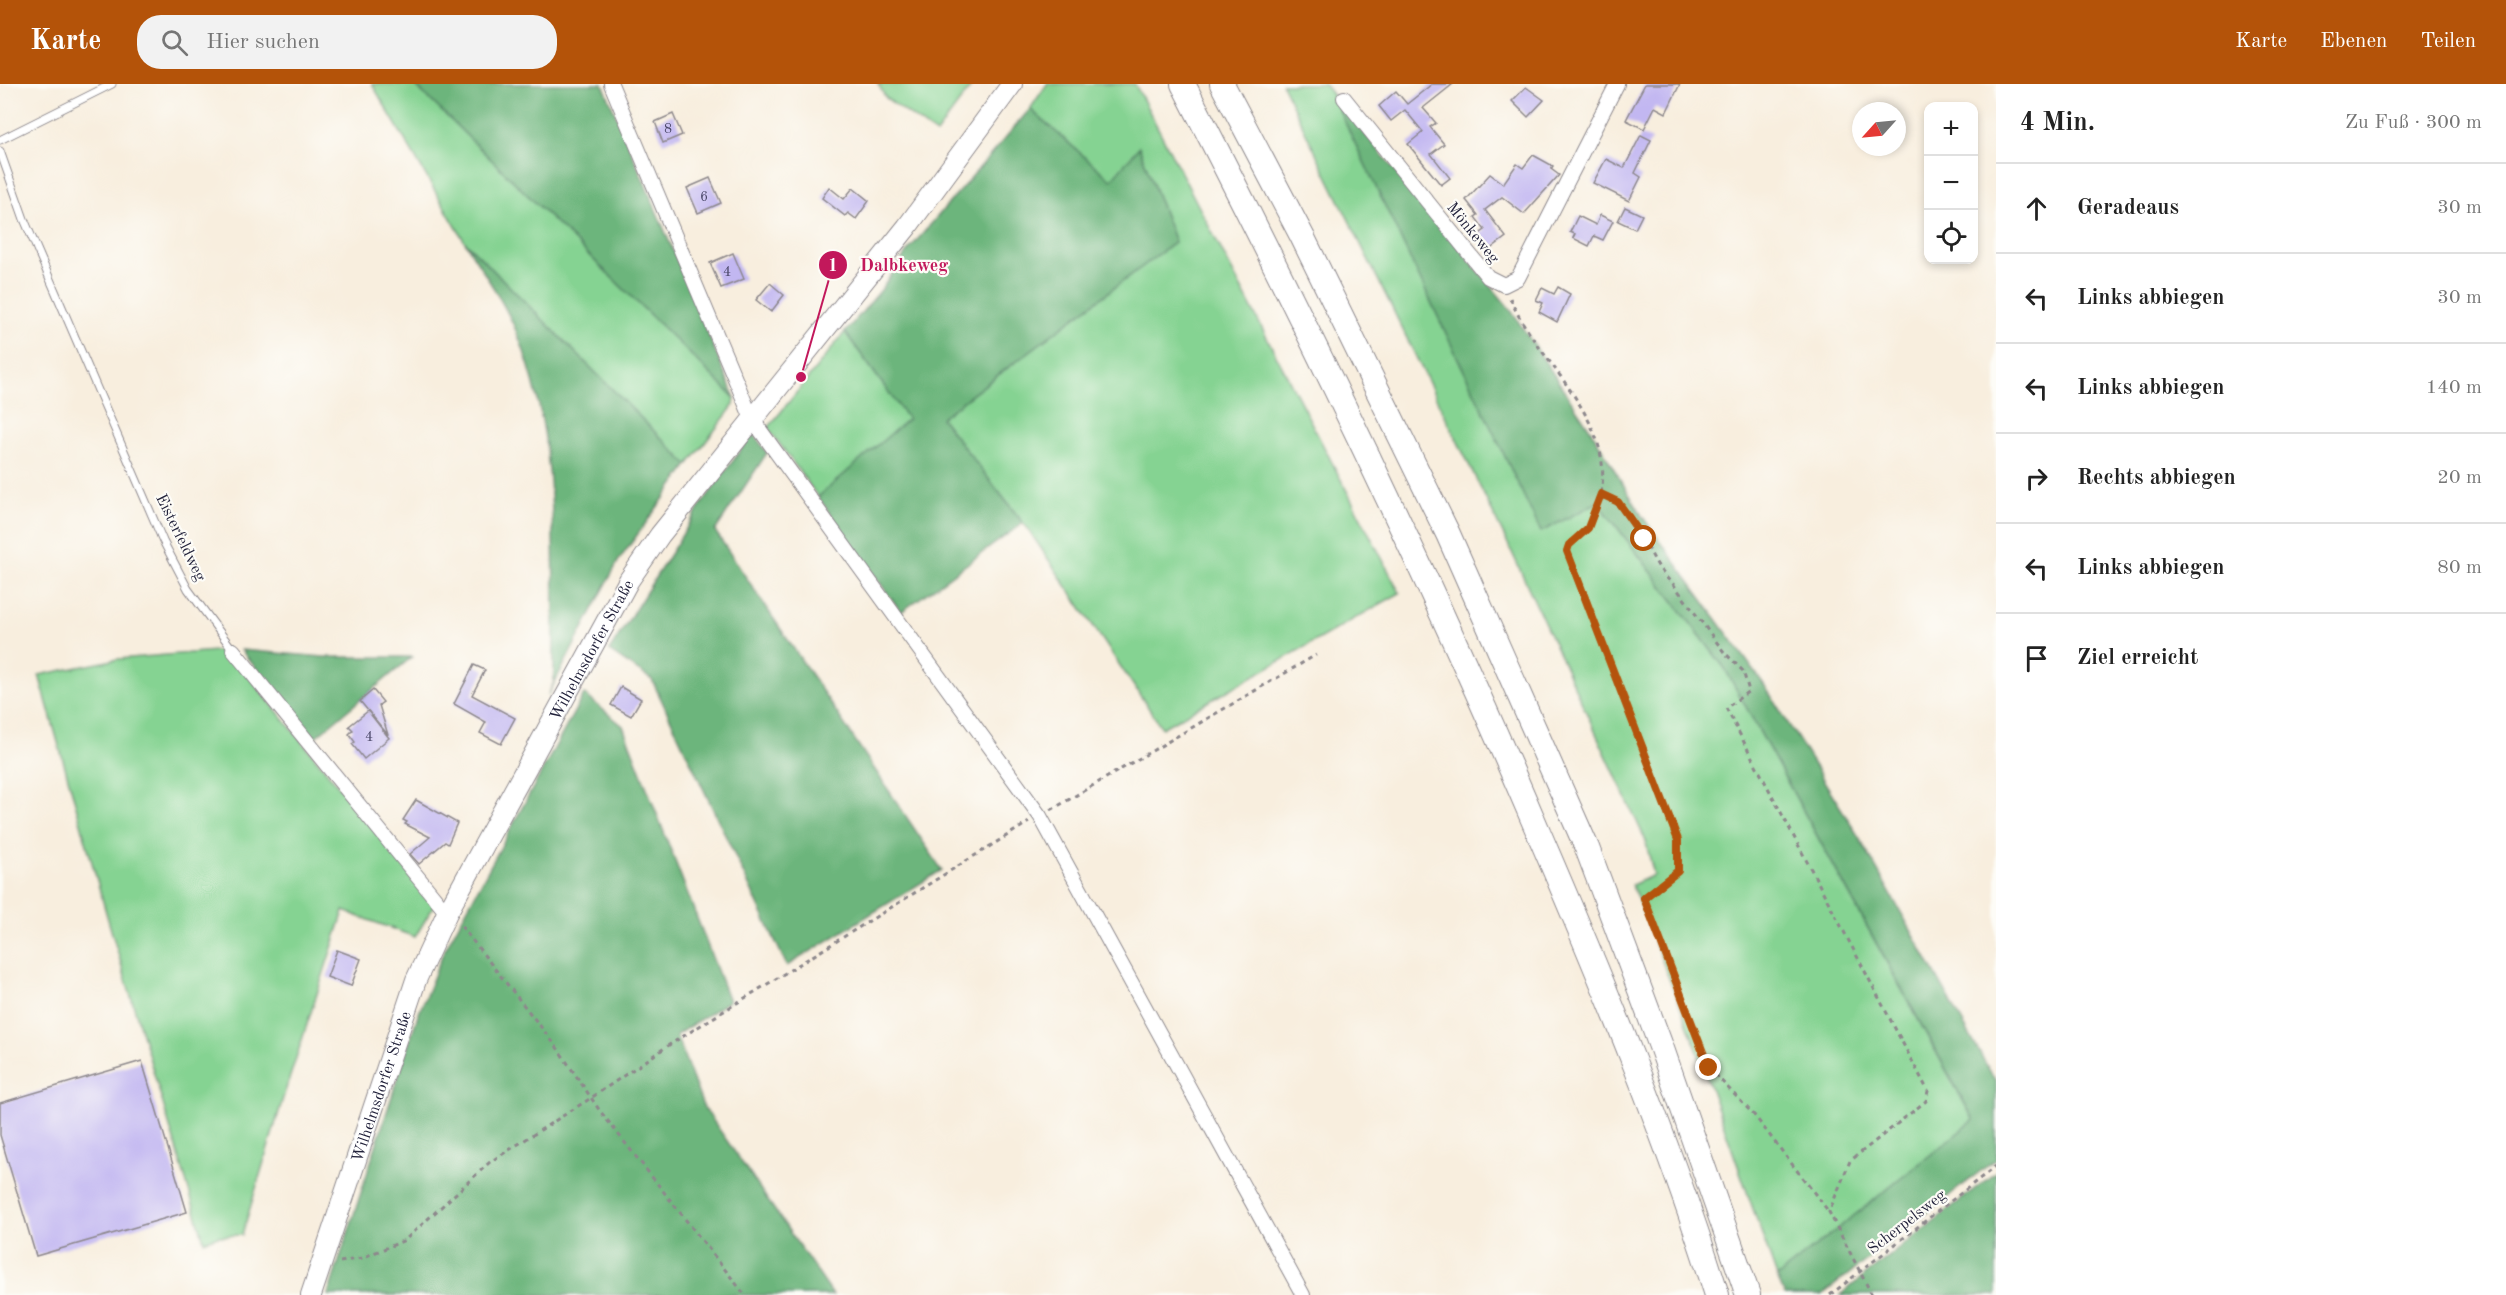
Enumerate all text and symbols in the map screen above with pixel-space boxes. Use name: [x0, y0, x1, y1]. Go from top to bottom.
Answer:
search box: [137, 15, 557, 69]
icon: search: [158, 26, 191, 59]
text: Karte: [30, 28, 101, 56]
text: Hier suchen: [206, 31, 320, 53]
text: Karte: [2235, 31, 2287, 52]
text: Ebenen: [2320, 31, 2387, 52]
text: Teilen: [2420, 31, 2476, 52]
north arrow: [1852, 102, 1906, 156]
map controls: [1924, 102, 1978, 264]
button: +: [1924, 102, 1978, 156]
text: 4 Min.: [2020, 110, 2095, 136]
text: Zu Fuß · 300 m: [2345, 113, 2482, 133]
house number: 8: [664, 122, 672, 136]
button: −: [1924, 156, 1978, 210]
house number: 6: [700, 190, 708, 204]
icon: ahead: [2020, 192, 2053, 225]
text: Geradeaus: [2077, 197, 2179, 219]
text: 30 m: [2437, 198, 2482, 218]
street label: Mönkeweg: [1443, 200, 1502, 267]
button: locate: [1924, 210, 1978, 264]
callout: Dalbkeweg: [818, 247, 960, 283]
text: 1: [828, 257, 838, 275]
text: Dalbkeweg: [860, 257, 948, 275]
house number: 4: [723, 265, 731, 279]
icon: left: [2020, 282, 2053, 315]
text: Links abbiegen: [2077, 287, 2225, 309]
text: 30 m: [2437, 288, 2482, 308]
icon: left: [2020, 372, 2053, 405]
text: Links abbiegen: [2077, 377, 2225, 399]
text: 140 m: [2426, 378, 2482, 398]
icon: right: [2020, 462, 2053, 495]
text: Rechts abbiegen: [2077, 467, 2236, 489]
text: 20 m: [2437, 468, 2482, 488]
street label: Eisterfeldweg: [152, 492, 208, 584]
route start: [1630, 525, 1656, 551]
icon: left: [2020, 552, 2053, 585]
text: Links abbiegen: [2077, 557, 2225, 579]
text: 80 m: [2437, 558, 2482, 578]
street label: Wilhelmsdorfer Straße: [548, 578, 637, 724]
icon: arrive: [2020, 642, 2053, 675]
text: Ziel erreicht: [2077, 647, 2198, 669]
house number: 4: [365, 730, 373, 744]
street label: Wilhelmsdorfer Straße: [350, 1010, 415, 1164]
route end: [1695, 1054, 1721, 1080]
street label: Scherpelsweg: [1865, 1187, 1950, 1258]

